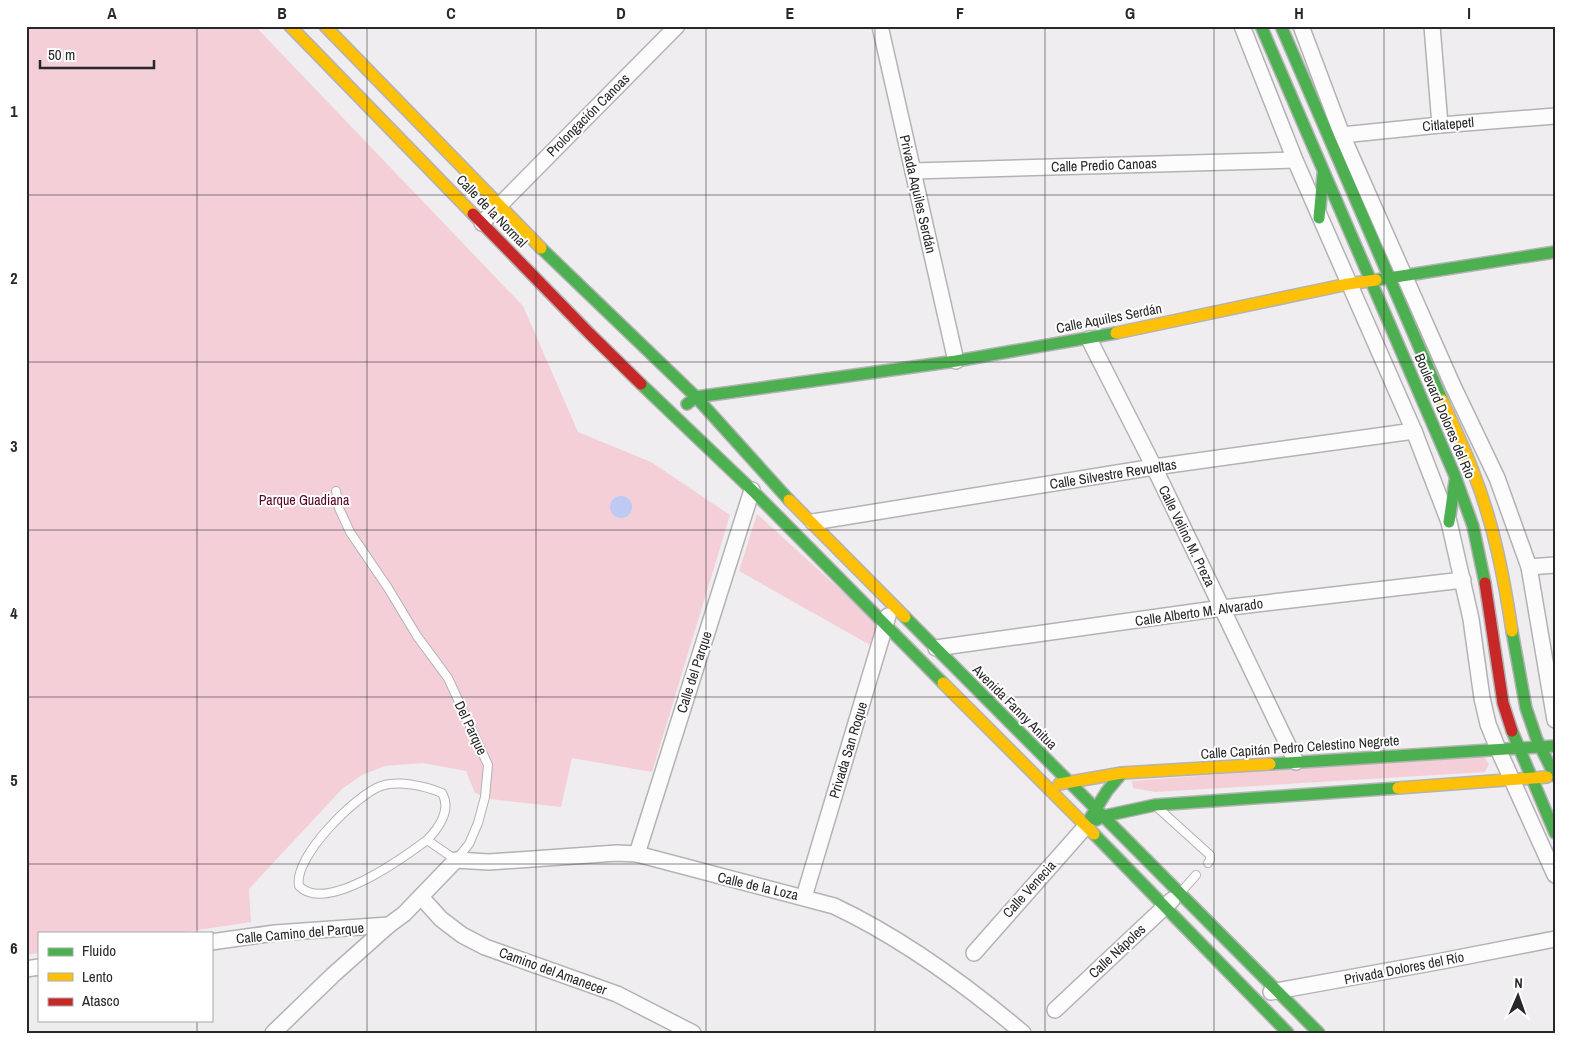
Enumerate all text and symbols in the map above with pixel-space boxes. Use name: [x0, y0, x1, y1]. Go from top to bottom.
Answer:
text: A: [107, 2, 117, 24]
text: B: [277, 2, 287, 24]
text: C: [446, 2, 456, 24]
text: D: [616, 2, 626, 24]
text: E: [786, 2, 795, 24]
text: F: [956, 2, 964, 24]
text: G: [1125, 2, 1135, 24]
text: H: [1294, 2, 1304, 24]
text: I: [1467, 2, 1471, 24]
scale bar: [40, 38, 154, 70]
text: 50 m: [48, 44, 75, 65]
street label: Prolongación Canoas: [543, 69, 634, 160]
text: 1: [10, 100, 18, 122]
street label: Citlatepetl: [1421, 113, 1475, 135]
street label: Privada Aquiles Serdán: [896, 133, 940, 255]
street label: Calle Predio Canoas: [1051, 154, 1157, 176]
street label: Calle de la Normal: [453, 171, 531, 251]
text: 2: [10, 267, 18, 289]
street label: Calle Aquiles Serdán: [1055, 299, 1163, 337]
street label: Boulevard Dolores del Río: [1411, 351, 1479, 481]
text: 3: [10, 435, 18, 457]
street label: Calle Silvestre Revueltas: [1048, 455, 1178, 493]
street label: Calle Velino M. Preza: [1155, 482, 1220, 590]
park label: Parque Guadiana: [259, 491, 350, 509]
street label: Calle Alberto M. Alvarado: [1134, 594, 1264, 630]
text: 4: [10, 602, 18, 624]
street label: Calle del Parque: [672, 629, 716, 715]
street label: Avenida Fanny Anitua: [968, 660, 1061, 753]
street label: Del Parque: [451, 698, 491, 758]
street label: Privada San Roque: [825, 699, 871, 801]
street label: Calle Capitán Pedro Celestino Negrete: [1200, 731, 1400, 763]
text: 5: [10, 769, 18, 791]
street label: Calle Venecia: [999, 856, 1060, 921]
street label: Calle de la Loza: [716, 868, 801, 904]
street label: Calle Camino del Parque: [235, 918, 365, 948]
street label: Calle Nápoles: [1085, 920, 1149, 982]
legend: [38, 932, 212, 1022]
text: 6: [10, 937, 18, 959]
text: Fluido: [82, 940, 116, 961]
street label: Camino del Amanecer: [497, 943, 610, 999]
street label: Privada Dolores del Río: [1342, 948, 1466, 988]
text: Lento: [82, 966, 113, 987]
north arrow: [1494, 972, 1544, 1022]
text: N: [1514, 974, 1523, 992]
text: Atasco: [81, 990, 120, 1011]

